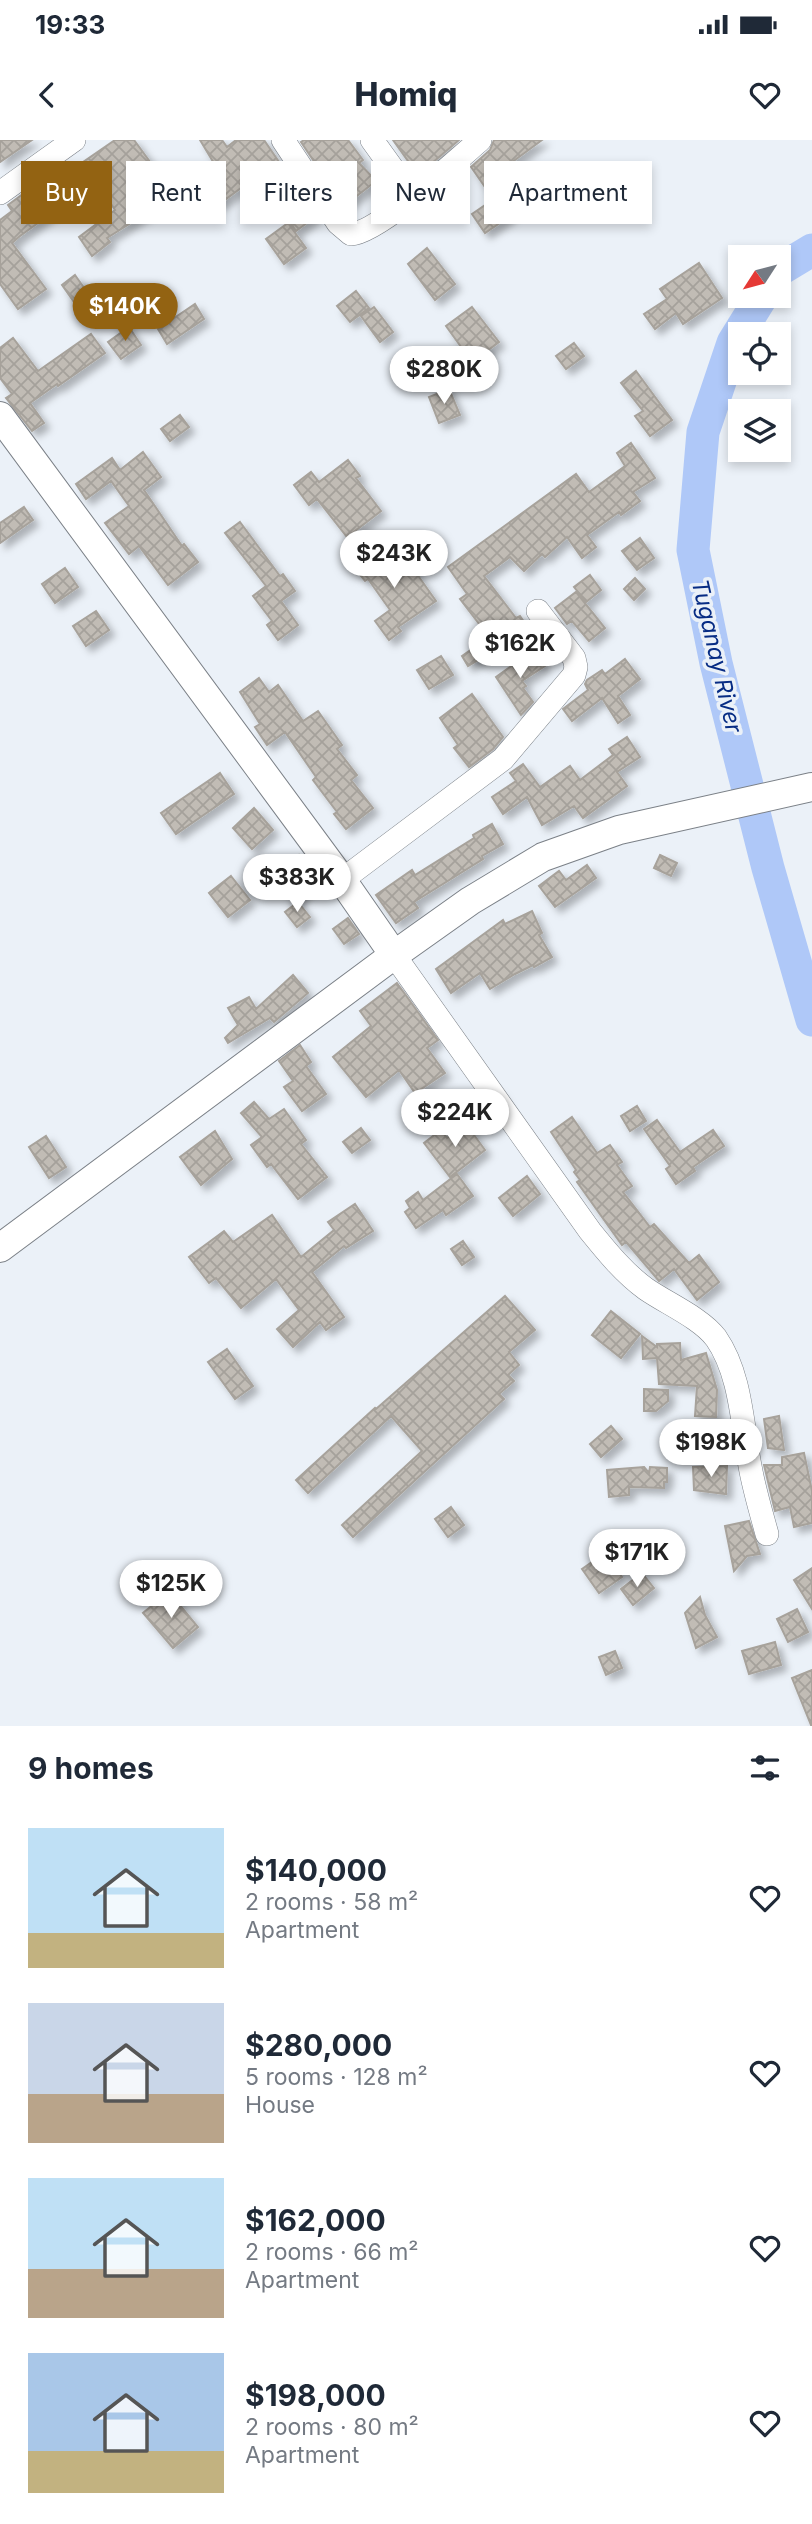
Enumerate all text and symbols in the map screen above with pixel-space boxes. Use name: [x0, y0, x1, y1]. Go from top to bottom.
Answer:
text: 19:33: [35, 9, 105, 40]
text: Homiq: [355, 75, 457, 114]
icon: back: [28, 76, 66, 114]
icon: heart: [746, 76, 784, 114]
chip: Buy: [21, 161, 112, 224]
chip: Rent: [126, 161, 226, 224]
chip: Filters: [240, 161, 357, 224]
chip: New: [371, 161, 470, 224]
chip: Apartment: [484, 161, 652, 224]
north arrow: [728, 245, 791, 308]
map controls: [728, 245, 791, 462]
pin: $140K: [76, 284, 174, 343]
text: $140K: [89, 292, 161, 320]
button: locate: [728, 322, 791, 385]
pin: $280K: [395, 346, 493, 406]
text: $280K: [406, 355, 482, 383]
button: layers: [728, 399, 791, 462]
pin: $243K: [345, 531, 443, 590]
text: $243K: [356, 539, 432, 567]
water label: Tuganay River: [686, 577, 749, 737]
pin: $162K: [471, 620, 569, 680]
text: $162K: [485, 629, 555, 657]
pin: $383K: [248, 854, 346, 914]
text: $383K: [259, 863, 335, 891]
pin: $224K: [406, 1090, 504, 1149]
text: $224K: [417, 1098, 493, 1126]
pin: $198K: [662, 1420, 760, 1479]
text: $198K: [675, 1428, 747, 1456]
pin: $171K: [588, 1530, 686, 1589]
text: $171K: [605, 1538, 669, 1566]
pin: $125K: [122, 1560, 220, 1620]
text: $125K: [136, 1569, 206, 1597]
icon: filters: [746, 1749, 784, 1787]
text: 9 homes: [28, 1750, 154, 1786]
text: $140,000: [245, 1852, 387, 1888]
icon: home: [84, 1856, 168, 1940]
icon: heart: [746, 1879, 784, 1917]
text: 2 rooms · 58 m²: [245, 1888, 418, 1916]
text: Apartment: [245, 1916, 359, 1944]
text: $280,000: [245, 2027, 392, 2063]
icon: home: [84, 2031, 168, 2115]
icon: heart: [746, 2054, 784, 2092]
text: 5 rooms · 128 m²: [245, 2063, 428, 2091]
text: House: [245, 2091, 315, 2119]
text: $162,000: [245, 2202, 386, 2238]
icon: home: [84, 2206, 168, 2290]
icon: heart: [746, 2229, 784, 2267]
text: 2 rooms · 66 m²: [245, 2238, 419, 2266]
text: Apartment: [245, 2266, 359, 2294]
text: $198,000: [245, 2377, 386, 2413]
icon: home: [84, 2381, 168, 2465]
icon: heart: [746, 2404, 784, 2442]
text: 2 rooms · 80 m²: [245, 2413, 419, 2441]
text: Apartment: [245, 2441, 359, 2469]

